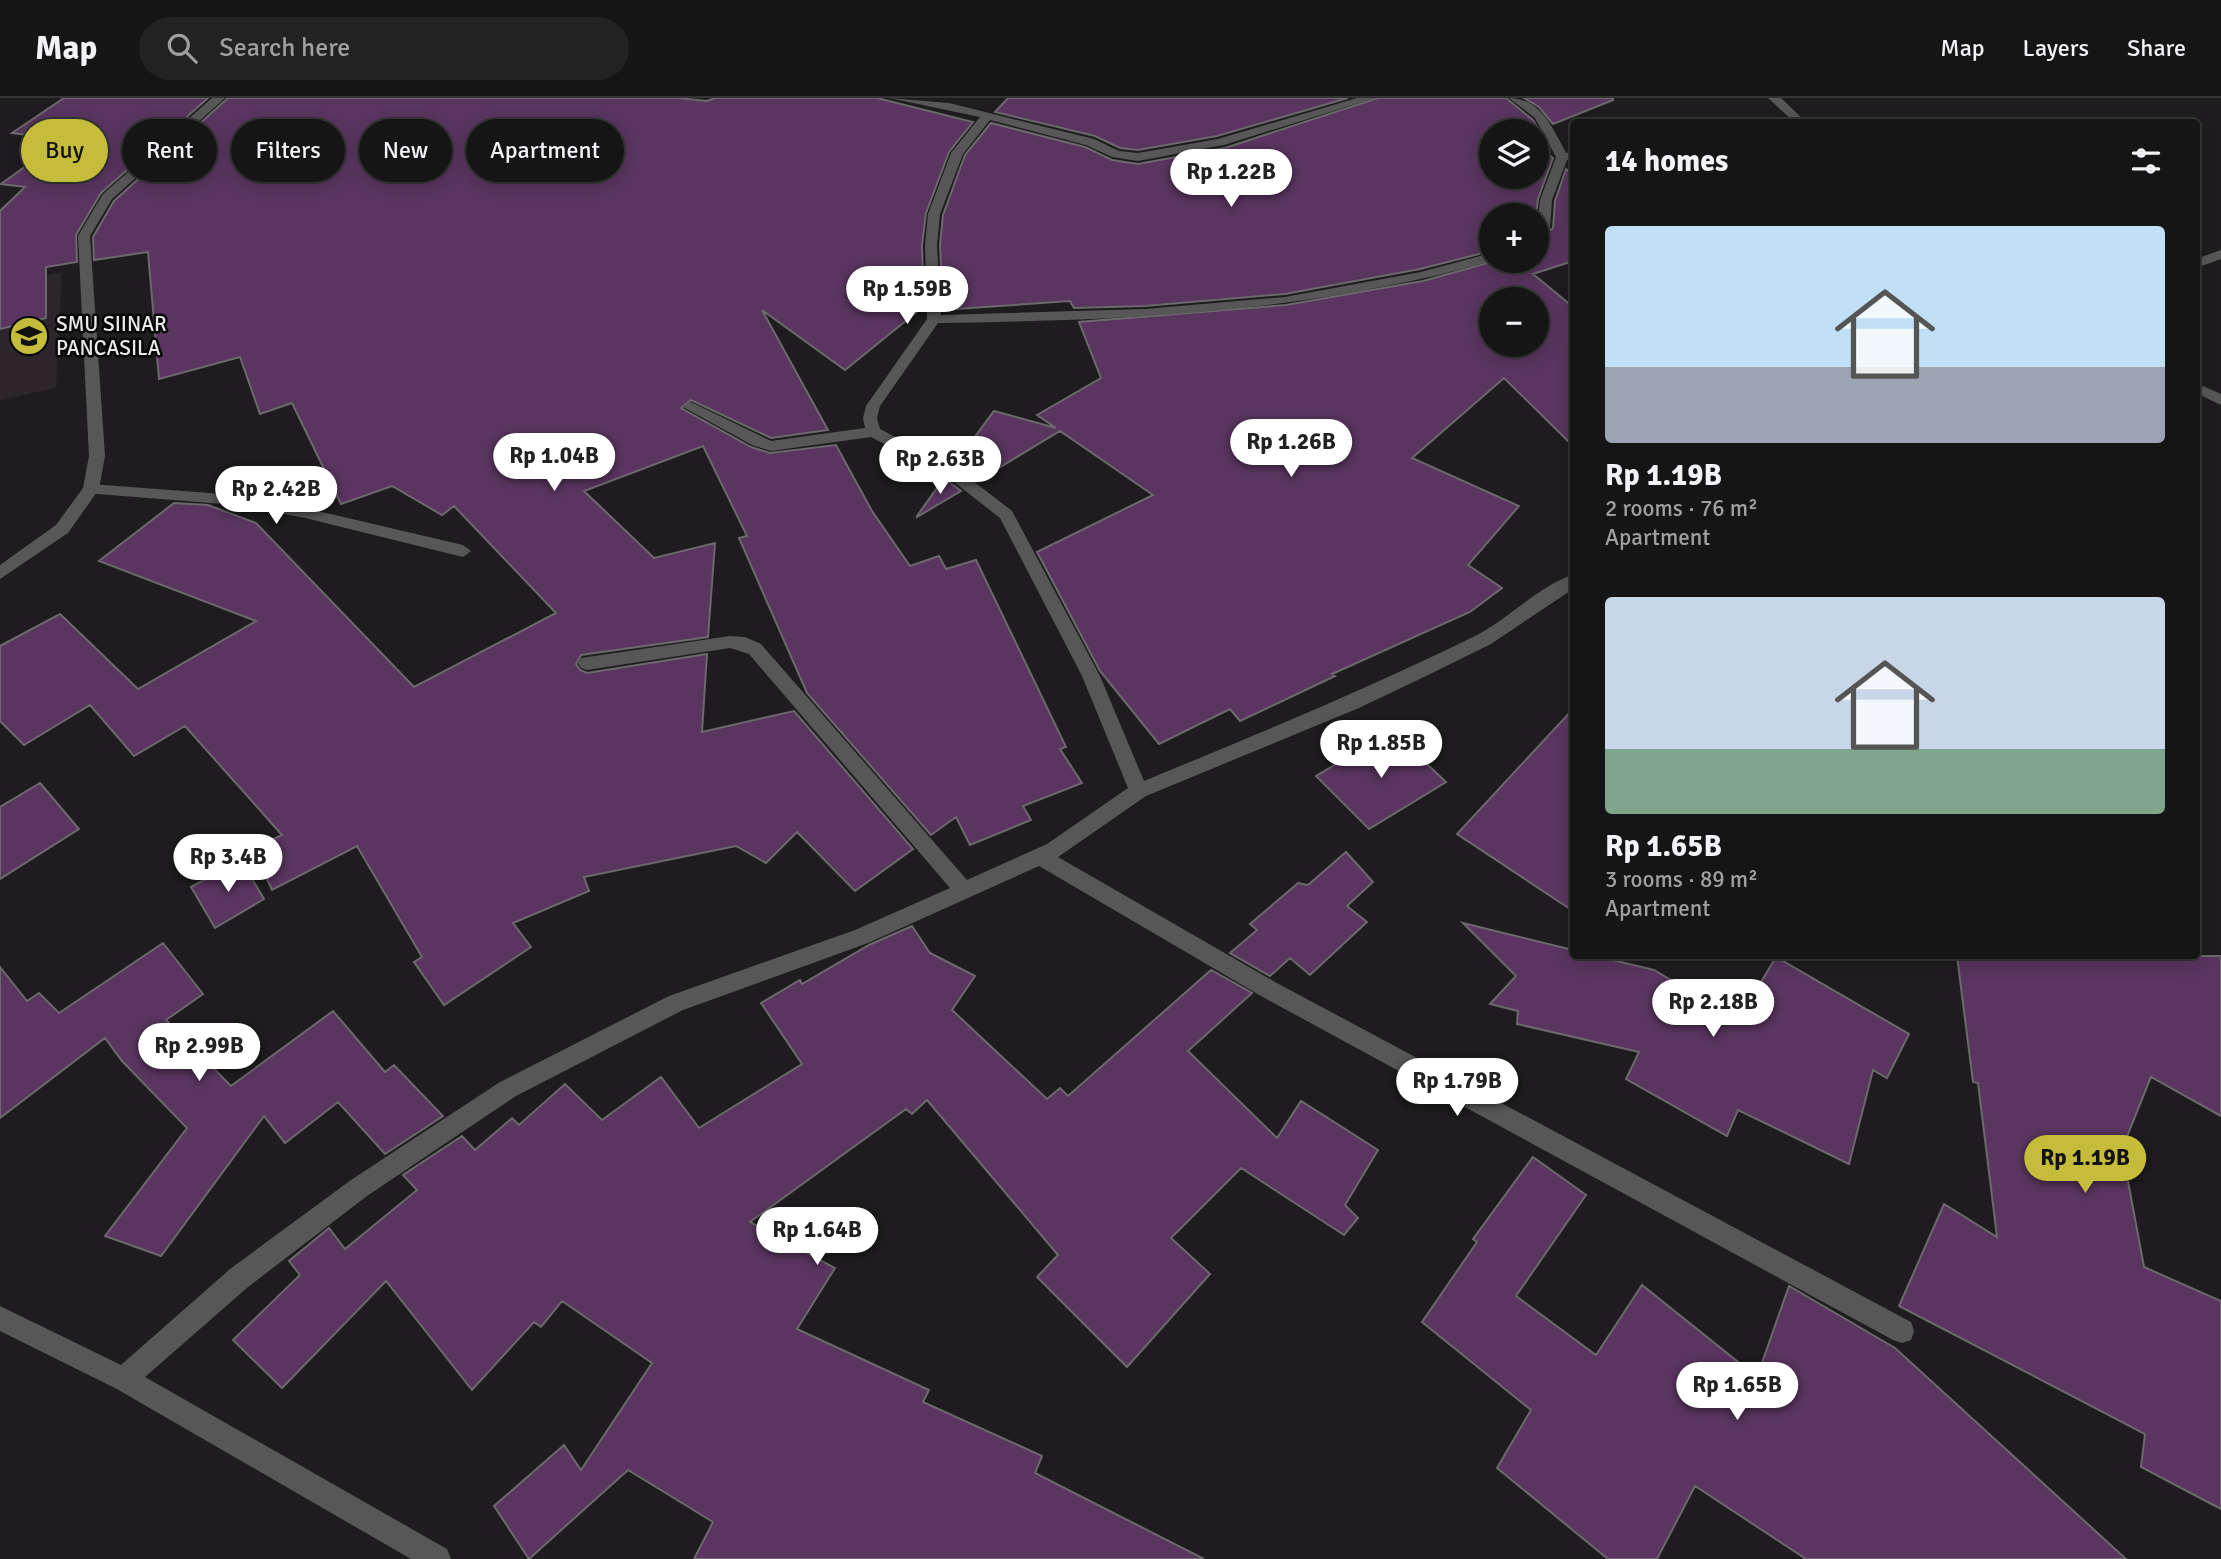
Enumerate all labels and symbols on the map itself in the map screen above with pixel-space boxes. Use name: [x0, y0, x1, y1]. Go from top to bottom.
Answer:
pin: Rp 1.22B: [1159, 150, 1303, 209]
pin: Rp 1.59B: [835, 266, 979, 326]
place label: SMU SIINAR PANCASILA: [56, 311, 167, 361]
school or university icon: SMU SIINAR PANCASILA: [8, 315, 50, 357]
pin: Rp 1.26B: [1219, 420, 1363, 479]
pin: Rp 1.04B: [482, 434, 626, 493]
pin: Rp 2.63B: [868, 436, 1012, 496]
pin: Rp 2.42B: [204, 466, 348, 526]
pin: Rp 1.85B: [1309, 720, 1453, 780]
pin: Rp 3.4B: [163, 834, 293, 894]
pin: Rp 2.18B: [1641, 979, 1785, 1039]
pin: Rp 2.99B: [127, 1024, 271, 1083]
pin: Rp 1.79B: [1385, 1058, 1529, 1118]
pin: Rp 1.19B: [2013, 1136, 2157, 1195]
pin: Rp 1.64B: [745, 1208, 889, 1267]
pin: Rp 1.65B: [1665, 1362, 1809, 1422]

